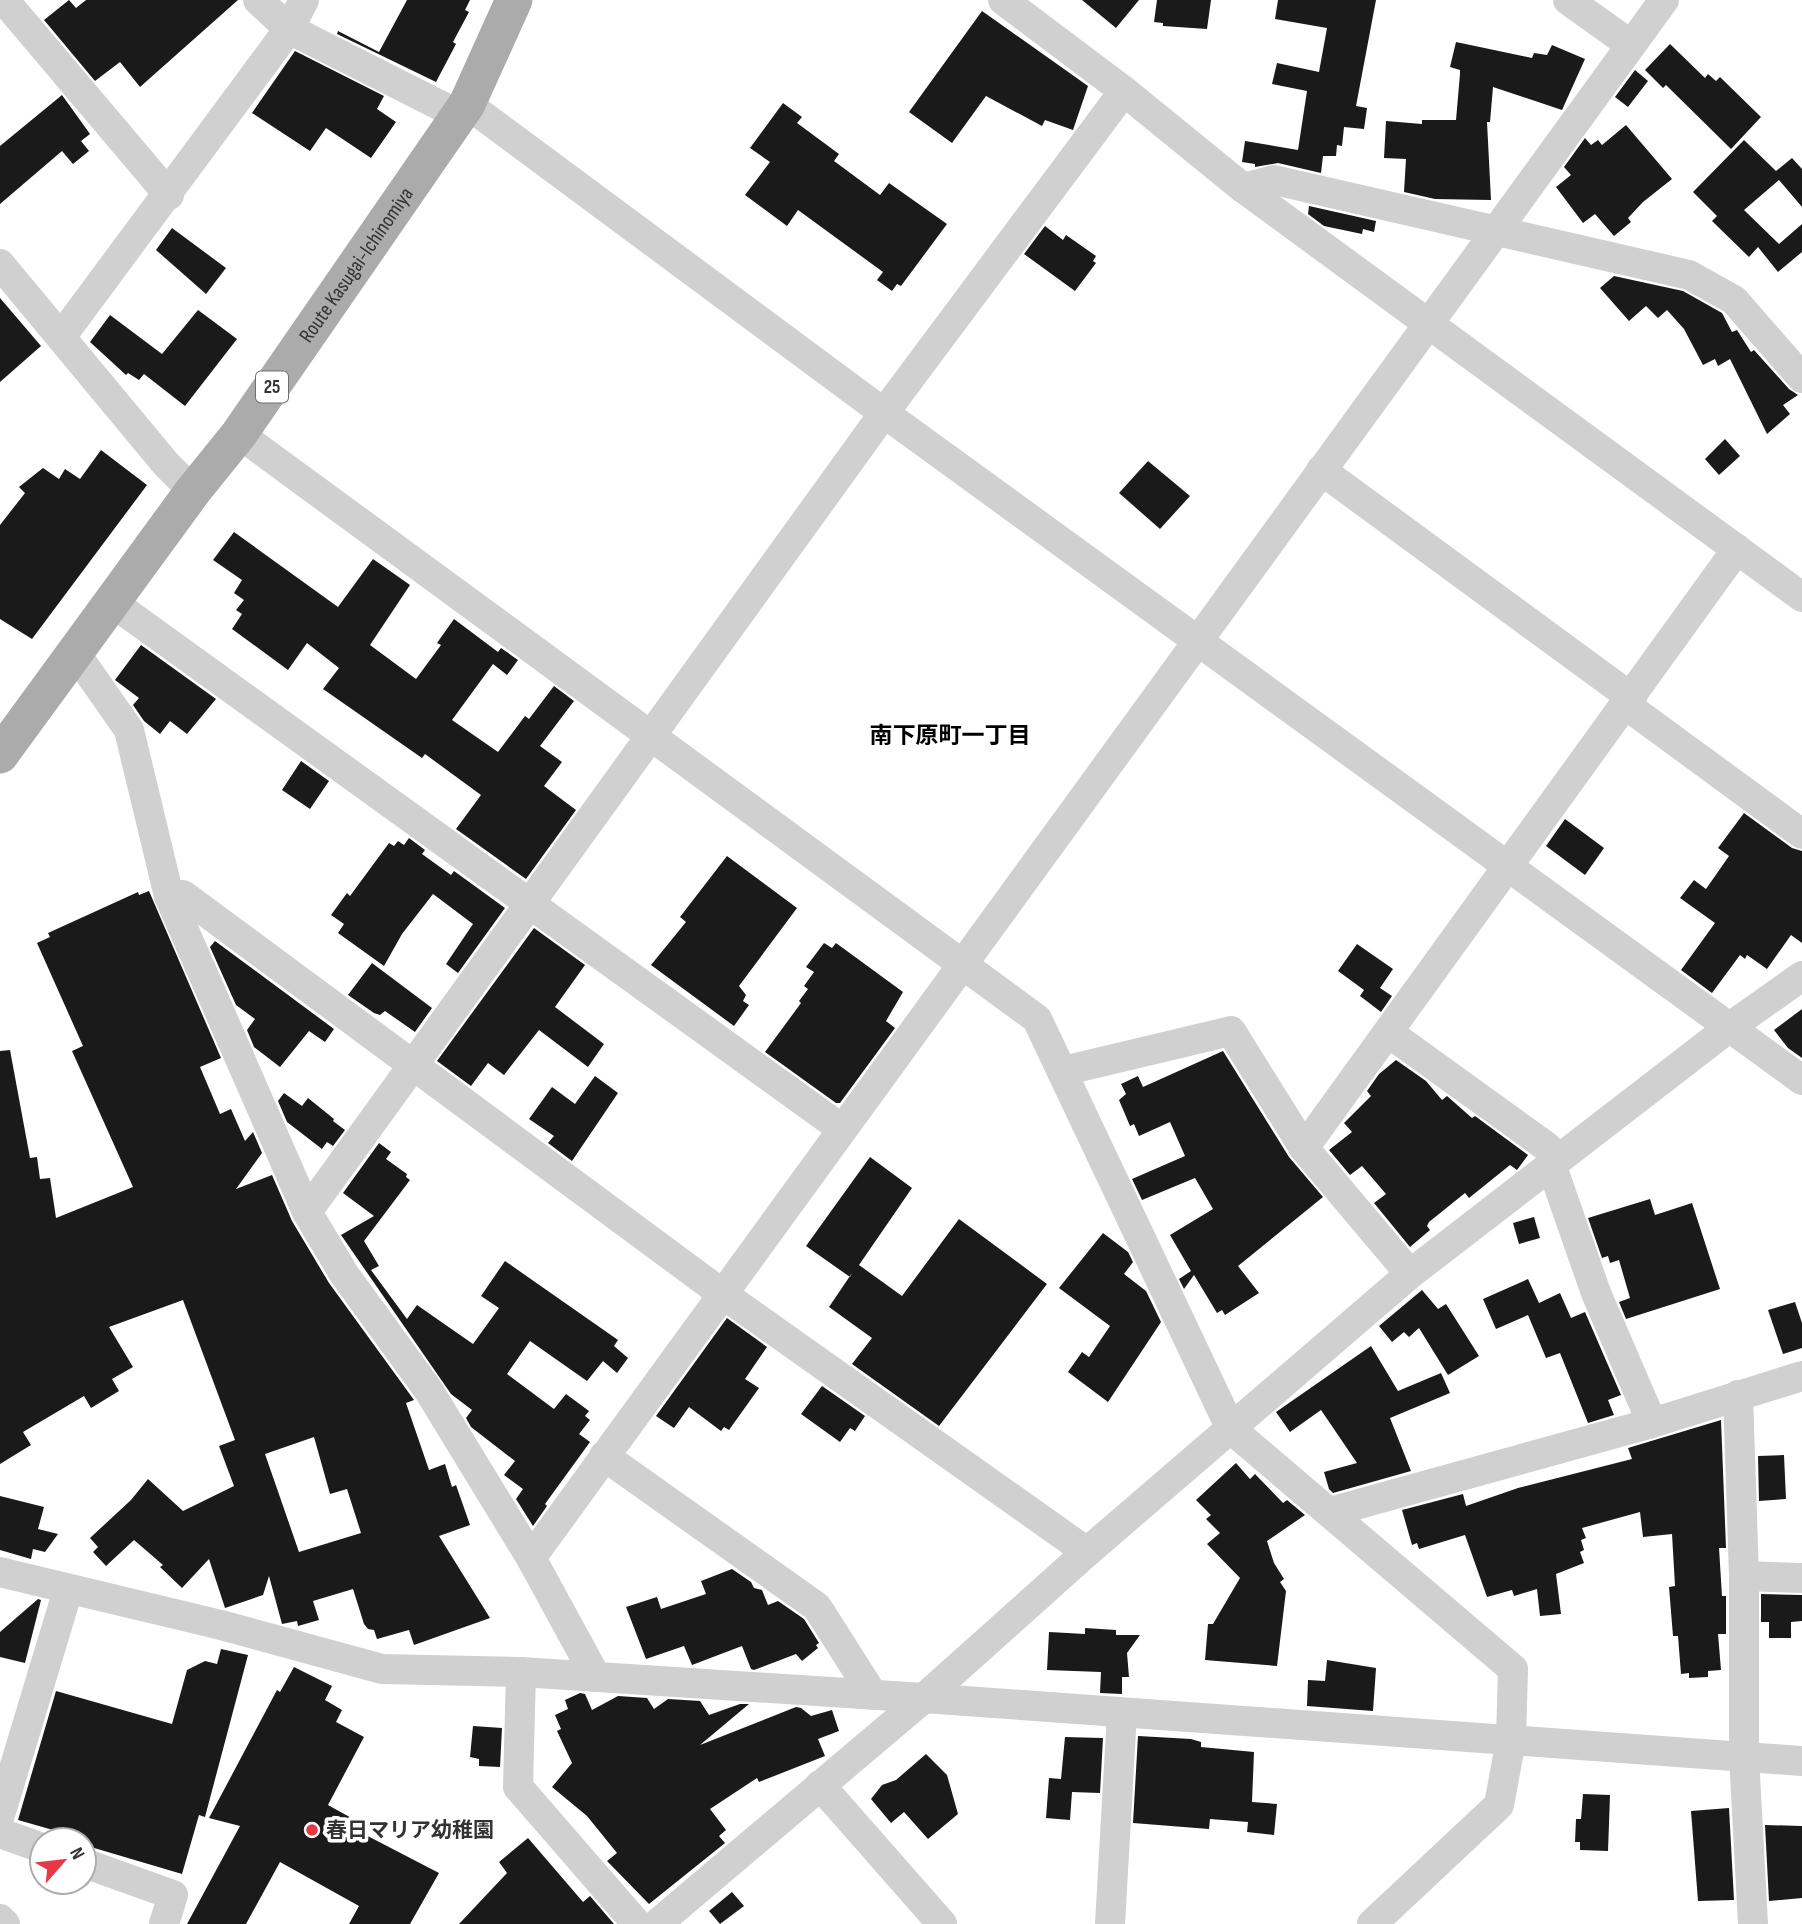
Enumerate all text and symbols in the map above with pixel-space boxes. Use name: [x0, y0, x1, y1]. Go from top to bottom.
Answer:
street label: Route Kasugai-Ichinomiya: [294, 182, 418, 347]
road number: 25: [256, 372, 288, 402]
district label: 南下原町一丁目: [870, 722, 1031, 750]
place label: 春日マリア幼稚園: [326, 1818, 494, 1843]
marker: 春日マリア幼稚園: [304, 1822, 320, 1838]
north arrow: [28, 1826, 98, 1896]
text: N: [64, 1844, 89, 1864]

